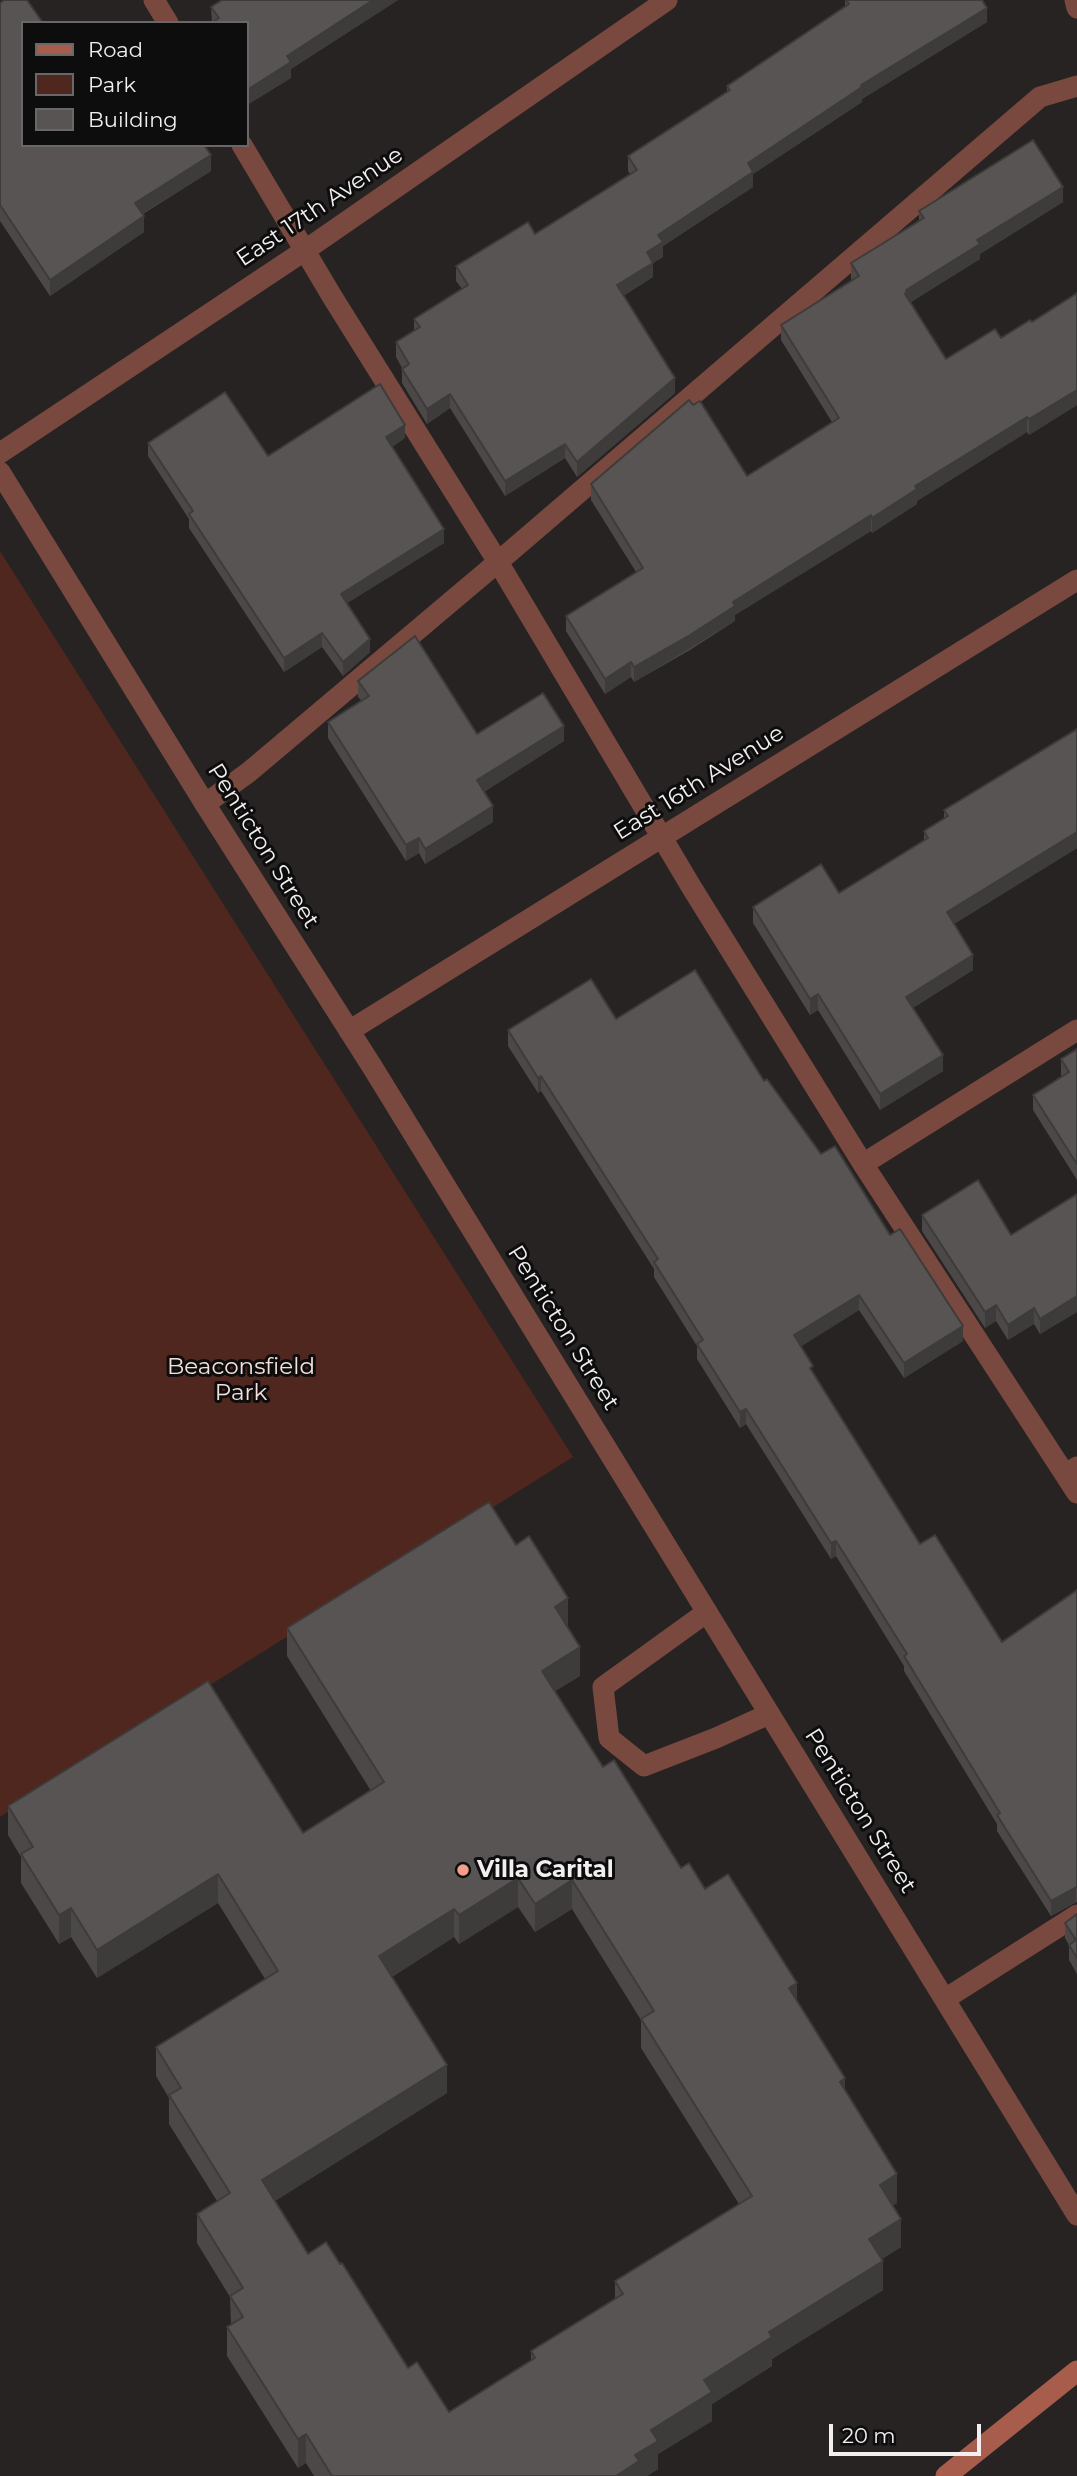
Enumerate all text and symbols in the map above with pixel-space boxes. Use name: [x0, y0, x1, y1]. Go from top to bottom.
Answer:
legend: [21, 21, 248, 147]
text: Road: [88, 37, 143, 62]
text: Park: [88, 72, 136, 97]
text: Building: [88, 107, 178, 132]
street label: East 17th Avenue: [232, 141, 408, 273]
street label: East 16th Avenue: [609, 720, 789, 846]
street label: Penticton Street: [201, 759, 325, 933]
street label: Penticton Street: [501, 1241, 625, 1415]
park label: Beaconsfield Park: [167, 1353, 315, 1407]
street label: Penticton Street: [798, 1724, 922, 1898]
place label: Villa Carital: [477, 1856, 614, 1884]
marker: Villa Carital: [455, 1862, 471, 1878]
scale bar: [832, 2410, 984, 2454]
text: 20 m: [842, 2423, 896, 2448]

